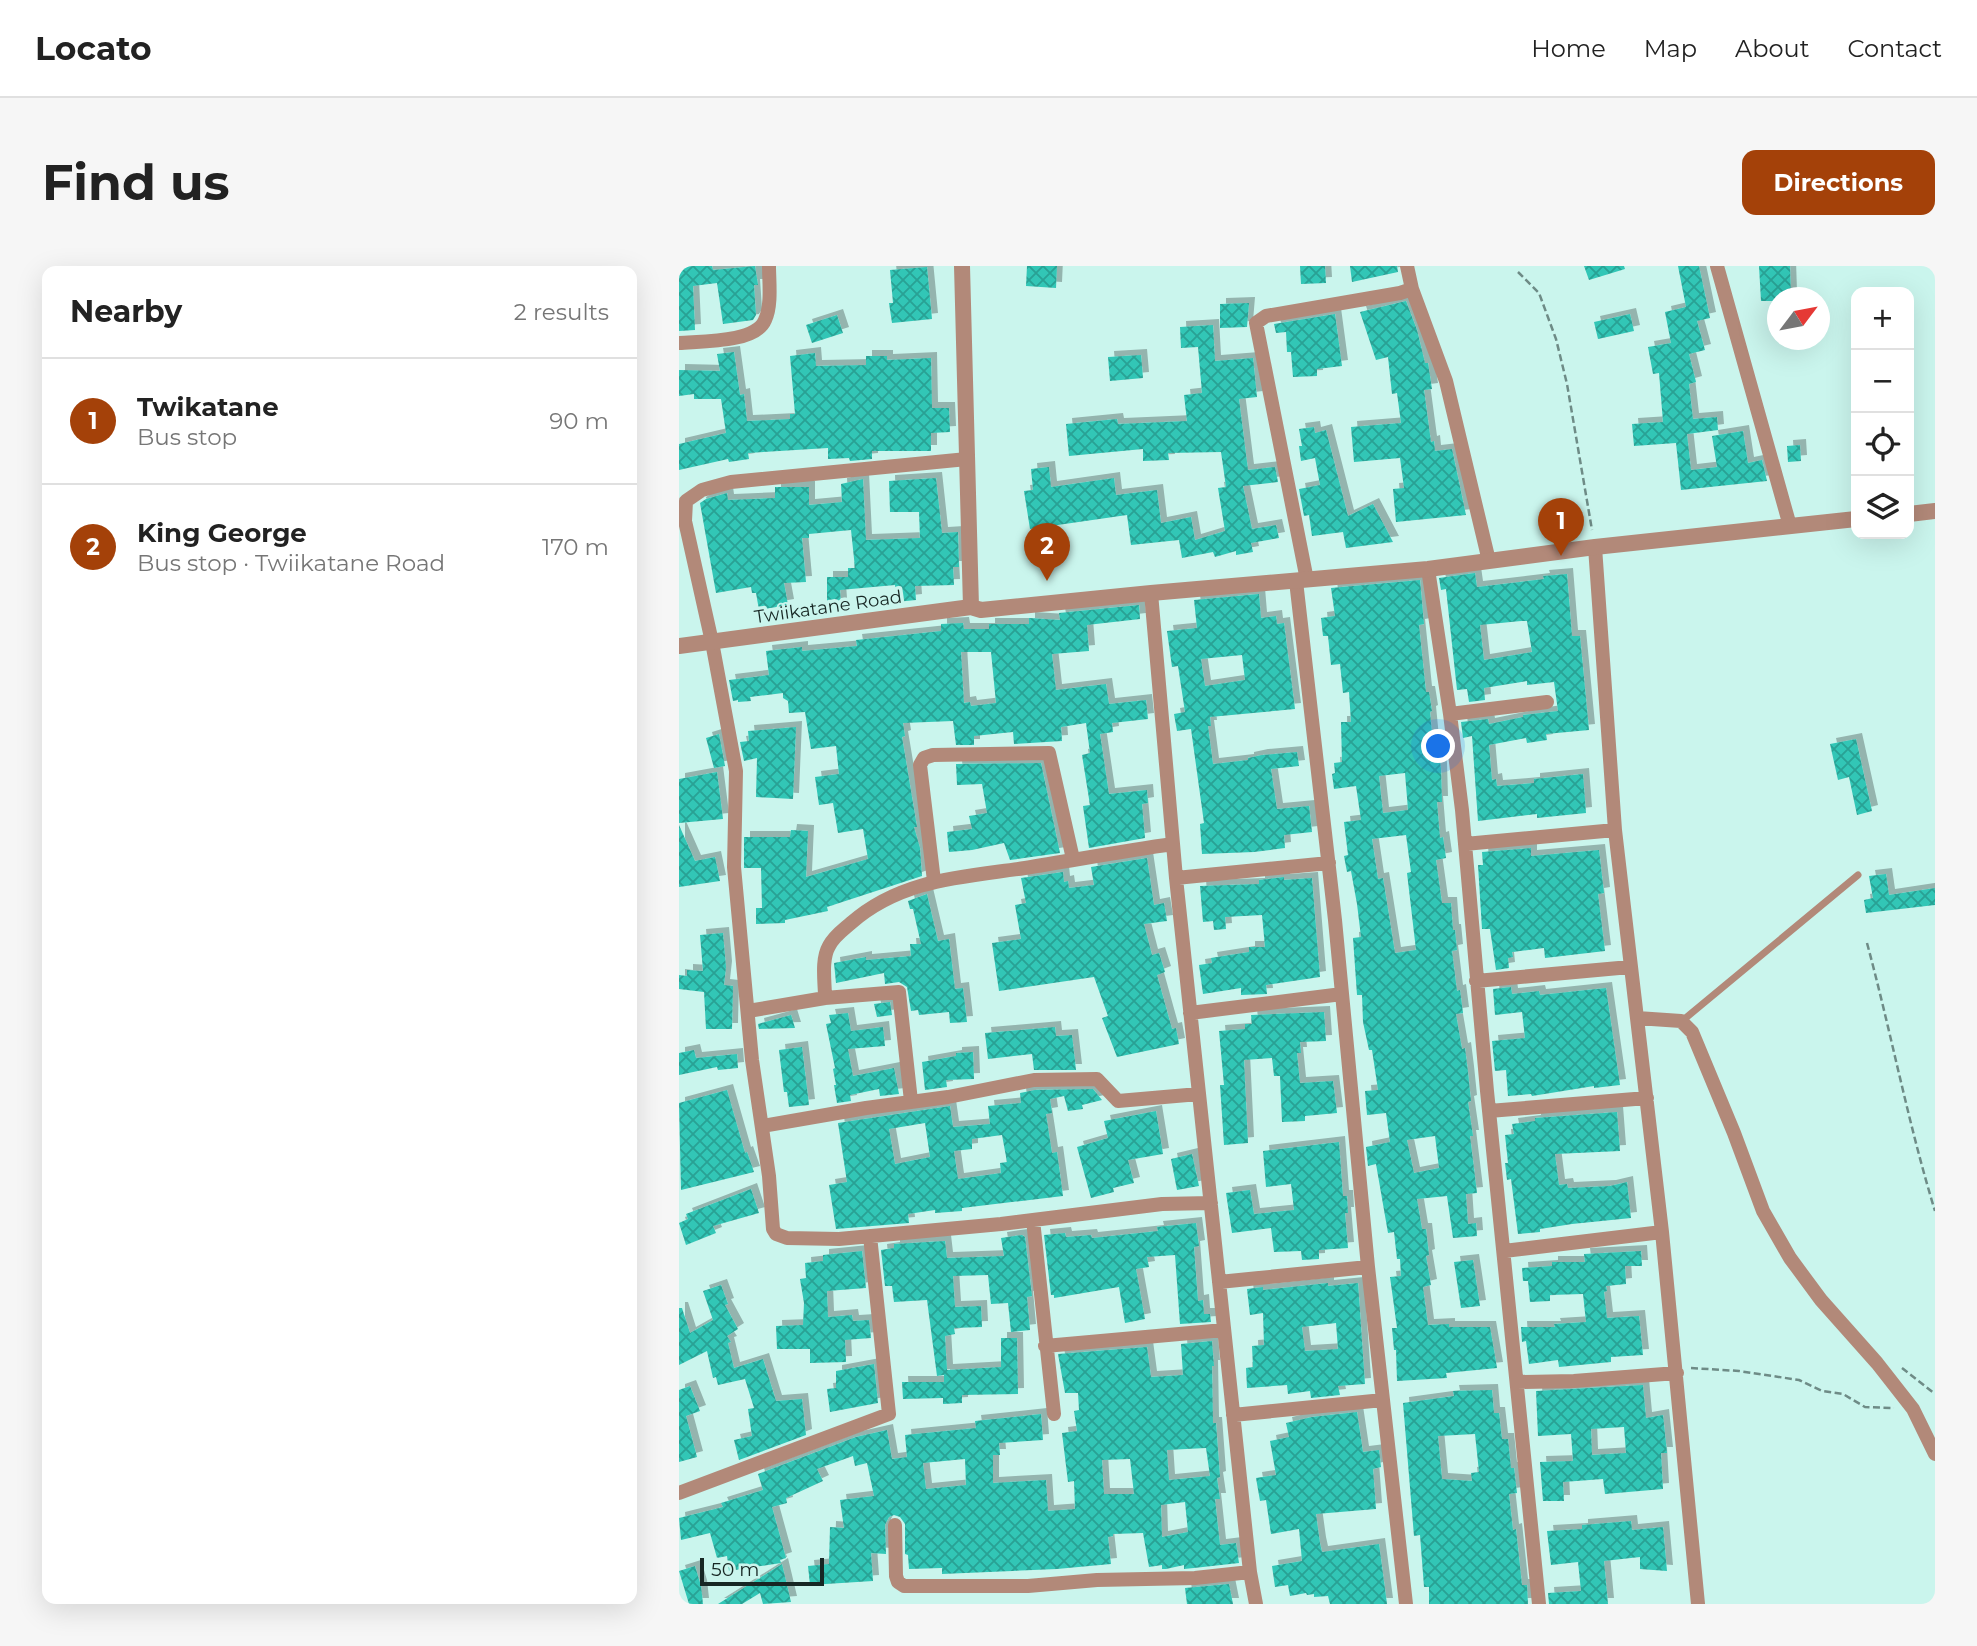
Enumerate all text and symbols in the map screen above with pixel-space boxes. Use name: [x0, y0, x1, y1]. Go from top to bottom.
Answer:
text: Locato: [35, 28, 152, 68]
text: Home: [1531, 34, 1606, 63]
text: Map: [1644, 34, 1697, 63]
text: About: [1735, 34, 1809, 63]
text: Contact: [1847, 34, 1942, 63]
button: Directions: [1742, 150, 1935, 215]
text: Find us: [42, 153, 230, 212]
north arrow: [1767, 287, 1830, 350]
map controls: [1851, 287, 1914, 539]
button: +: [1851, 287, 1914, 350]
text: Nearby: [70, 293, 182, 330]
text: 2 results: [514, 298, 609, 326]
button: −: [1851, 350, 1914, 413]
text: Twikatane: [137, 391, 279, 423]
text: 1: [88, 407, 98, 435]
text: 90 m: [549, 407, 609, 435]
button: locate: [1851, 413, 1914, 476]
text: Bus stop: [137, 423, 237, 451]
button: layers: [1851, 476, 1914, 539]
pin: 1: [1538, 498, 1584, 556]
text: King George: [137, 517, 307, 549]
pin: 2: [1024, 523, 1070, 581]
text: 2: [86, 533, 100, 561]
text: 170 m: [542, 533, 609, 561]
text: Bus stop · Twiikatane Road: [137, 549, 445, 577]
street label: Twiikatane Road: [753, 586, 903, 628]
your location: [1421, 729, 1455, 763]
scale bar: [700, 1555, 824, 1587]
text: 50 m: [711, 1558, 759, 1581]

